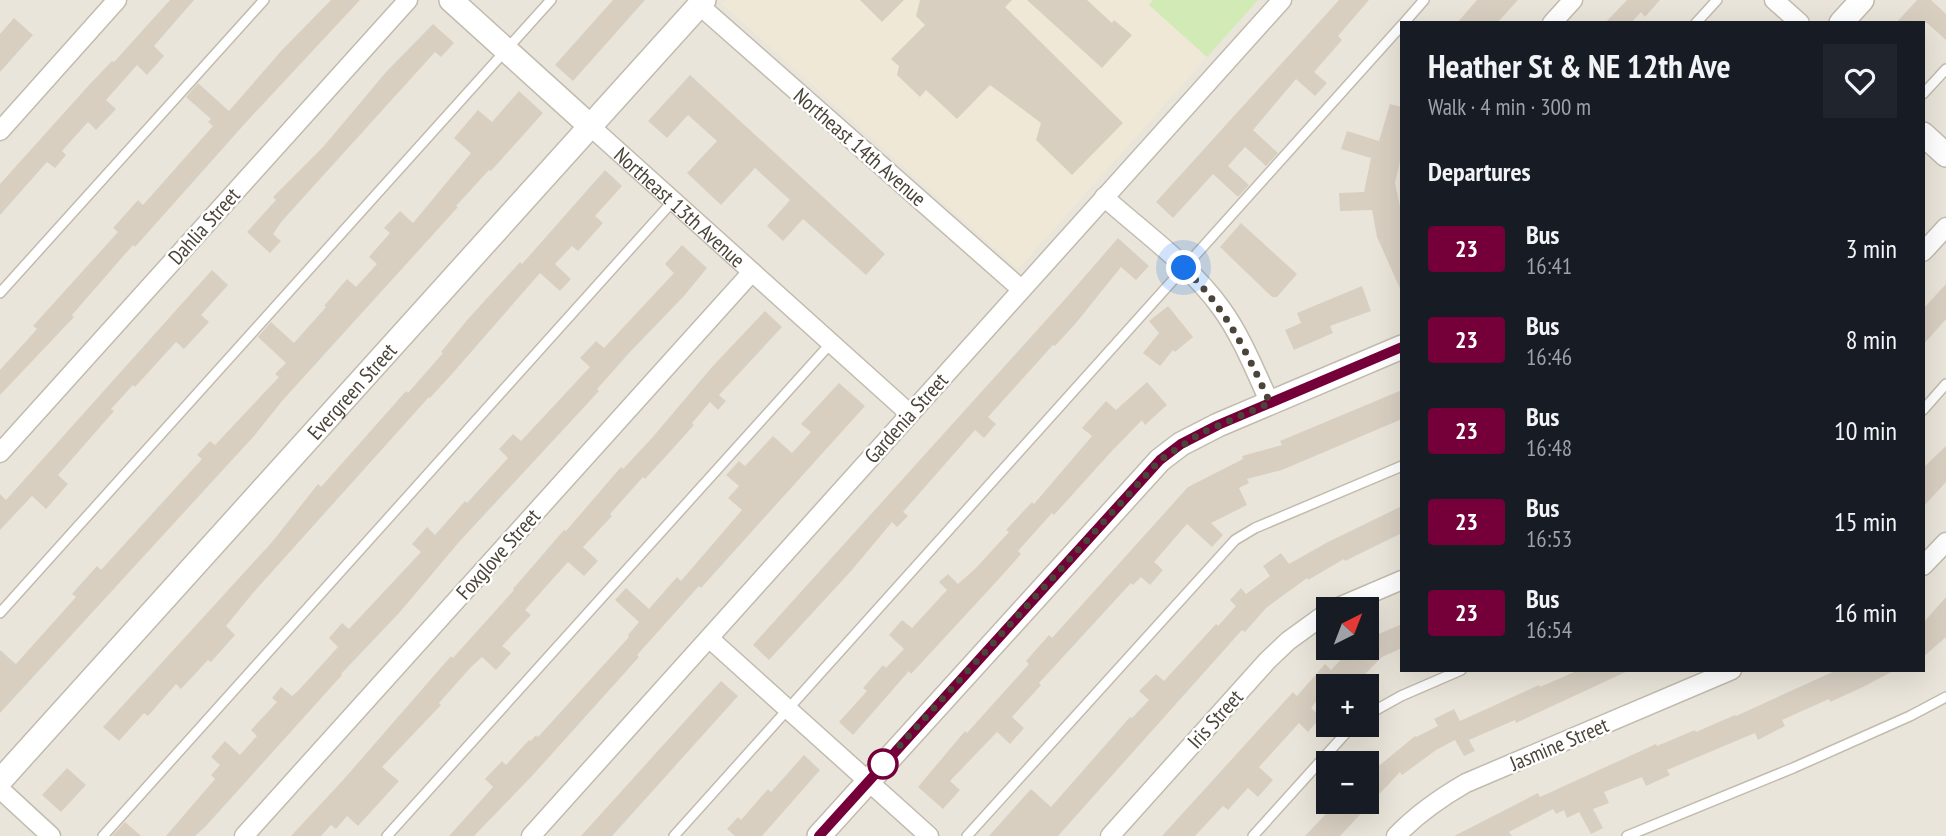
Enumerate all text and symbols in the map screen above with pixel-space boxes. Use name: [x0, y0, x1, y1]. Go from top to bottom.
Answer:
text: Heather St & NE 12th Ave: [1428, 44, 1731, 87]
button: heart: [1823, 44, 1897, 118]
street label: Northeast 14th Avenue: [788, 82, 932, 212]
text: Walk · 4 min · 300 m: [1428, 92, 1591, 121]
street label: Northeast 13th Avenue: [609, 141, 751, 273]
text: Departures: [1428, 155, 1531, 188]
street label: Dahlia Street: [162, 182, 246, 270]
text: Bus: [1526, 218, 1559, 251]
text: 3 min: [1846, 232, 1897, 265]
text: 23: [1455, 233, 1478, 264]
your location: [1166, 250, 1201, 285]
text: 16:41: [1526, 251, 1572, 280]
text: Bus: [1526, 309, 1559, 342]
text: 8 min: [1846, 323, 1897, 356]
text: 23: [1455, 324, 1478, 355]
street label: Evergreen Street: [301, 337, 402, 445]
text: 16:46: [1526, 342, 1572, 371]
street label: Gardenia Street: [858, 367, 954, 469]
text: Bus: [1526, 400, 1559, 433]
text: 10 min: [1834, 414, 1897, 447]
text: 23: [1455, 415, 1478, 446]
text: 16:48: [1526, 433, 1572, 462]
text: Bus: [1526, 491, 1559, 524]
street label: Foxglove Street: [450, 503, 546, 605]
text: 15 min: [1834, 505, 1897, 538]
text: 23: [1455, 506, 1478, 537]
text: 16:53: [1526, 524, 1572, 553]
text: Bus: [1526, 582, 1559, 615]
text: 16 min: [1834, 596, 1897, 629]
north arrow: [1316, 597, 1379, 660]
map controls: [1316, 597, 1379, 814]
text: 23: [1455, 597, 1478, 628]
text: 16:54: [1526, 615, 1572, 644]
button: +: [1316, 674, 1379, 737]
street label: Iris Street: [1181, 684, 1249, 754]
street label: Jasmine Street: [1505, 711, 1613, 777]
unlabelled marker: [868, 749, 898, 779]
button: −: [1316, 751, 1379, 814]

